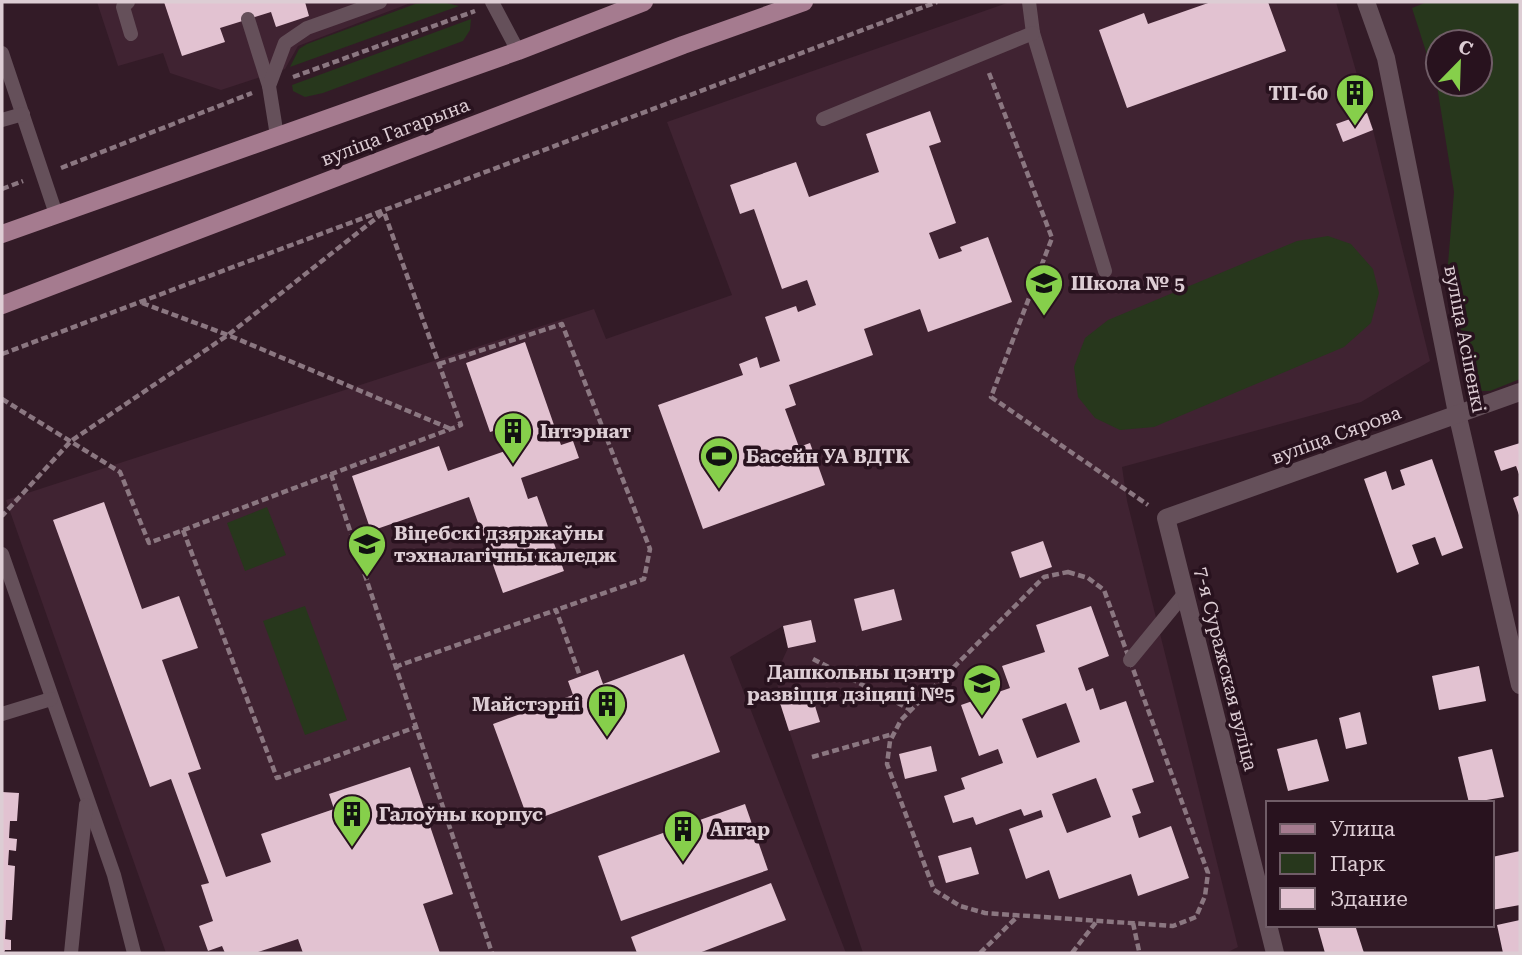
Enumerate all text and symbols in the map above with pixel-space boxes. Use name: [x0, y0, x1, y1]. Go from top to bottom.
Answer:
north arrow: [1424, 28, 1494, 98]
text: С: [1455, 35, 1476, 61]
building icon: ТП-60: [1334, 72, 1376, 127]
place label: ТП-60: [1269, 82, 1328, 105]
street label: вуліца Гагарына: [317, 93, 473, 171]
school or university icon: Школа № 5: [1023, 262, 1065, 317]
street label: вуліца Асіпенкі: [1439, 263, 1491, 415]
place label: Школа № 5: [1071, 272, 1185, 295]
street label: вуліца Сярова: [1268, 401, 1405, 469]
building icon: Інтэрнат: [492, 410, 534, 465]
place label: Інтэрнат: [540, 420, 631, 443]
sports icon: Басейн УА ВДТК: [698, 435, 740, 490]
place label: Басейн УА ВДТК: [746, 445, 910, 468]
place label: Віцебскі дзяржаўны тэхналагічны каледж: [394, 522, 617, 567]
school or university icon: Віцебскі дзяржаўны тэхналагічны каледж: [346, 523, 388, 578]
street label: 7-я Суражская вуліца: [1190, 565, 1263, 774]
place label: Дашкольны цэнтр развіцця дзіцяці №5: [747, 661, 955, 706]
school or university icon: Дашкольны цэнтр развіцця дзіцяці №5: [961, 662, 1003, 717]
building icon: Майстэрні: [586, 683, 628, 738]
place label: Майстэрні: [472, 693, 580, 716]
building icon: Галоўны корпус: [331, 793, 373, 848]
legend: [1266, 801, 1494, 927]
place label: Галоўны корпус: [379, 803, 543, 826]
building icon: Ангар: [662, 808, 704, 863]
text: Улица: [1330, 817, 1396, 841]
place label: Ангар: [710, 818, 770, 841]
text: Парк: [1330, 852, 1386, 876]
text: Здание: [1330, 887, 1408, 911]

